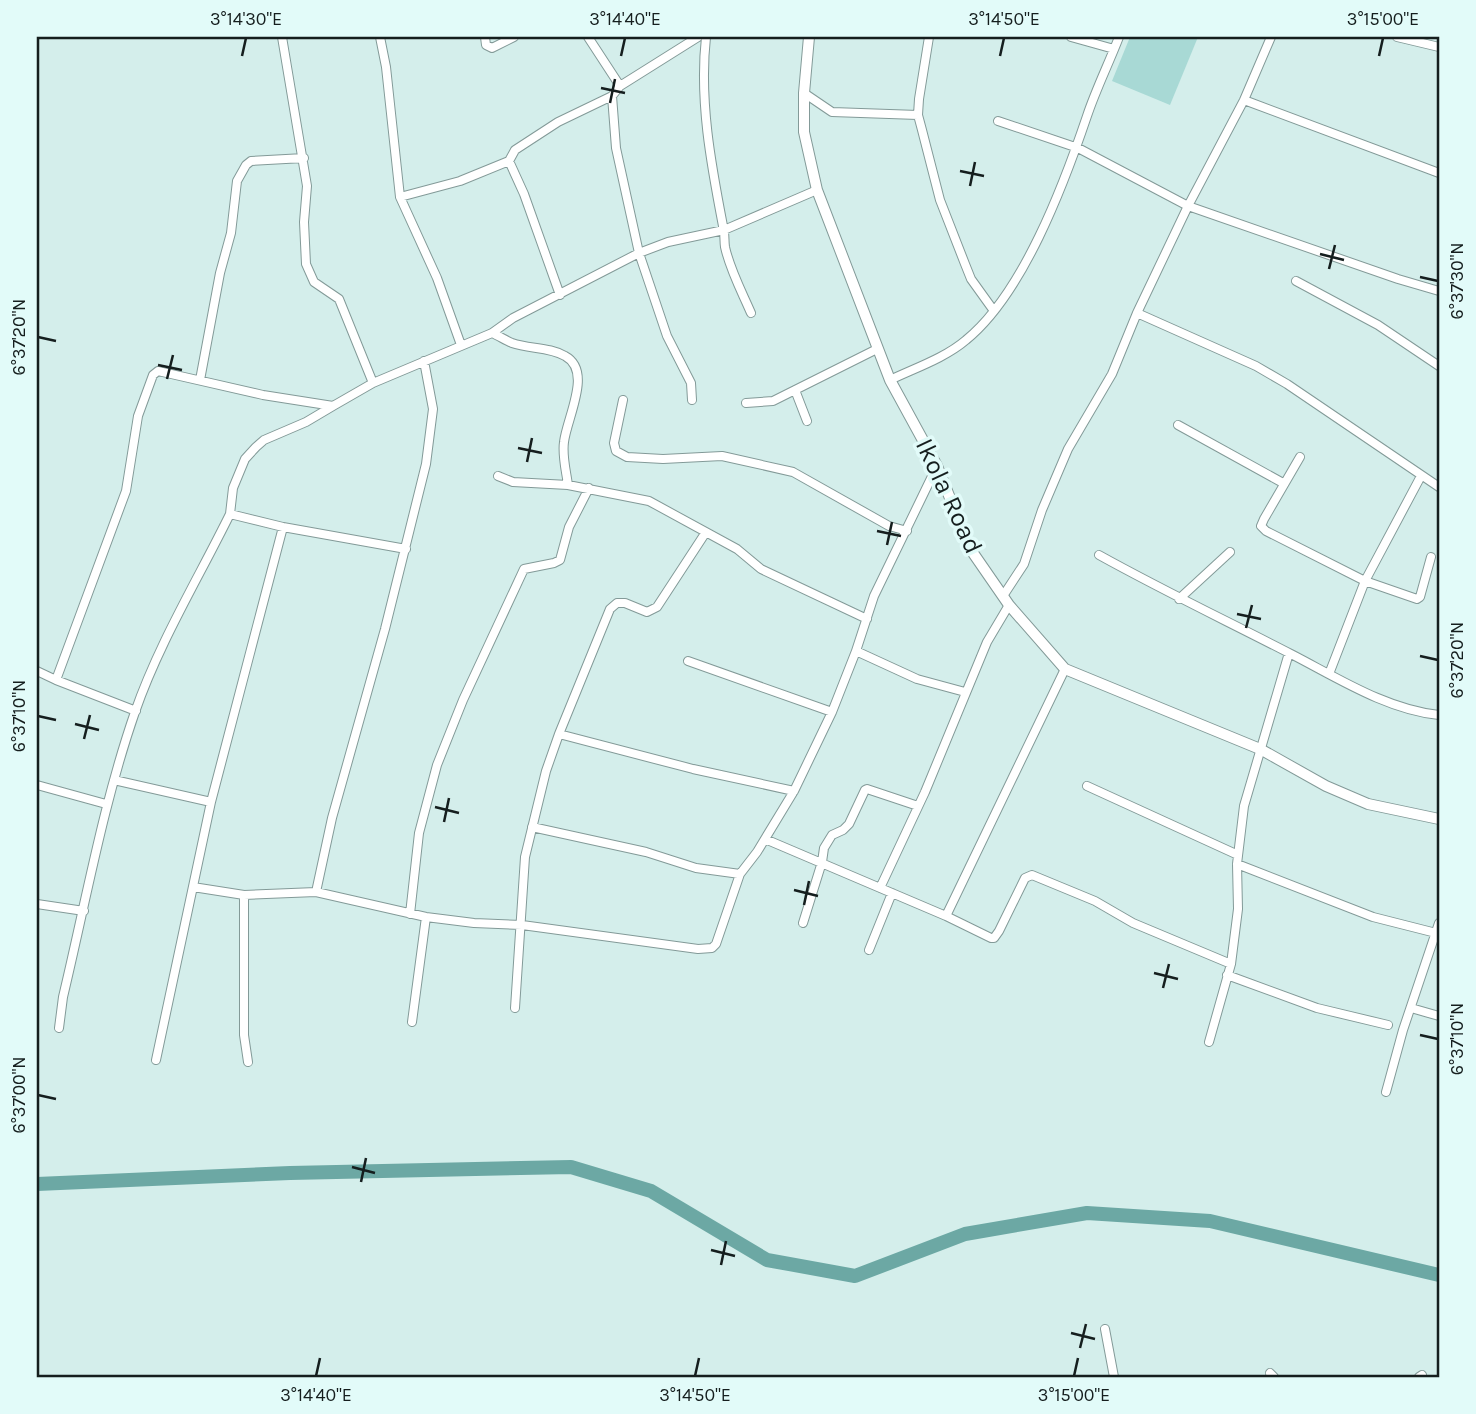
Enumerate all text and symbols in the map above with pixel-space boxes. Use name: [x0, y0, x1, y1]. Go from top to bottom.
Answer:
text: 3°14'30"E: [210, 8, 282, 30]
text: 3°14'40"E: [589, 8, 661, 30]
text: 3°14'50"E: [968, 8, 1040, 30]
text: 3°15'00"E: [1347, 8, 1419, 30]
text: 6°37'30"N: [1446, 242, 1468, 320]
text: 6°37'20"N: [8, 299, 30, 375]
street label: Ikola Road: [909, 433, 989, 559]
text: 6°37'20"N: [1446, 622, 1468, 698]
text: 6°37'10"N: [8, 680, 30, 752]
text: 6°37'10"N: [1446, 1003, 1468, 1075]
text: 6°37'00"N: [8, 1056, 30, 1134]
text: 3°14'40"E: [280, 1384, 352, 1406]
text: 3°14'50"E: [659, 1384, 731, 1406]
text: 3°15'00"E: [1038, 1384, 1110, 1406]

